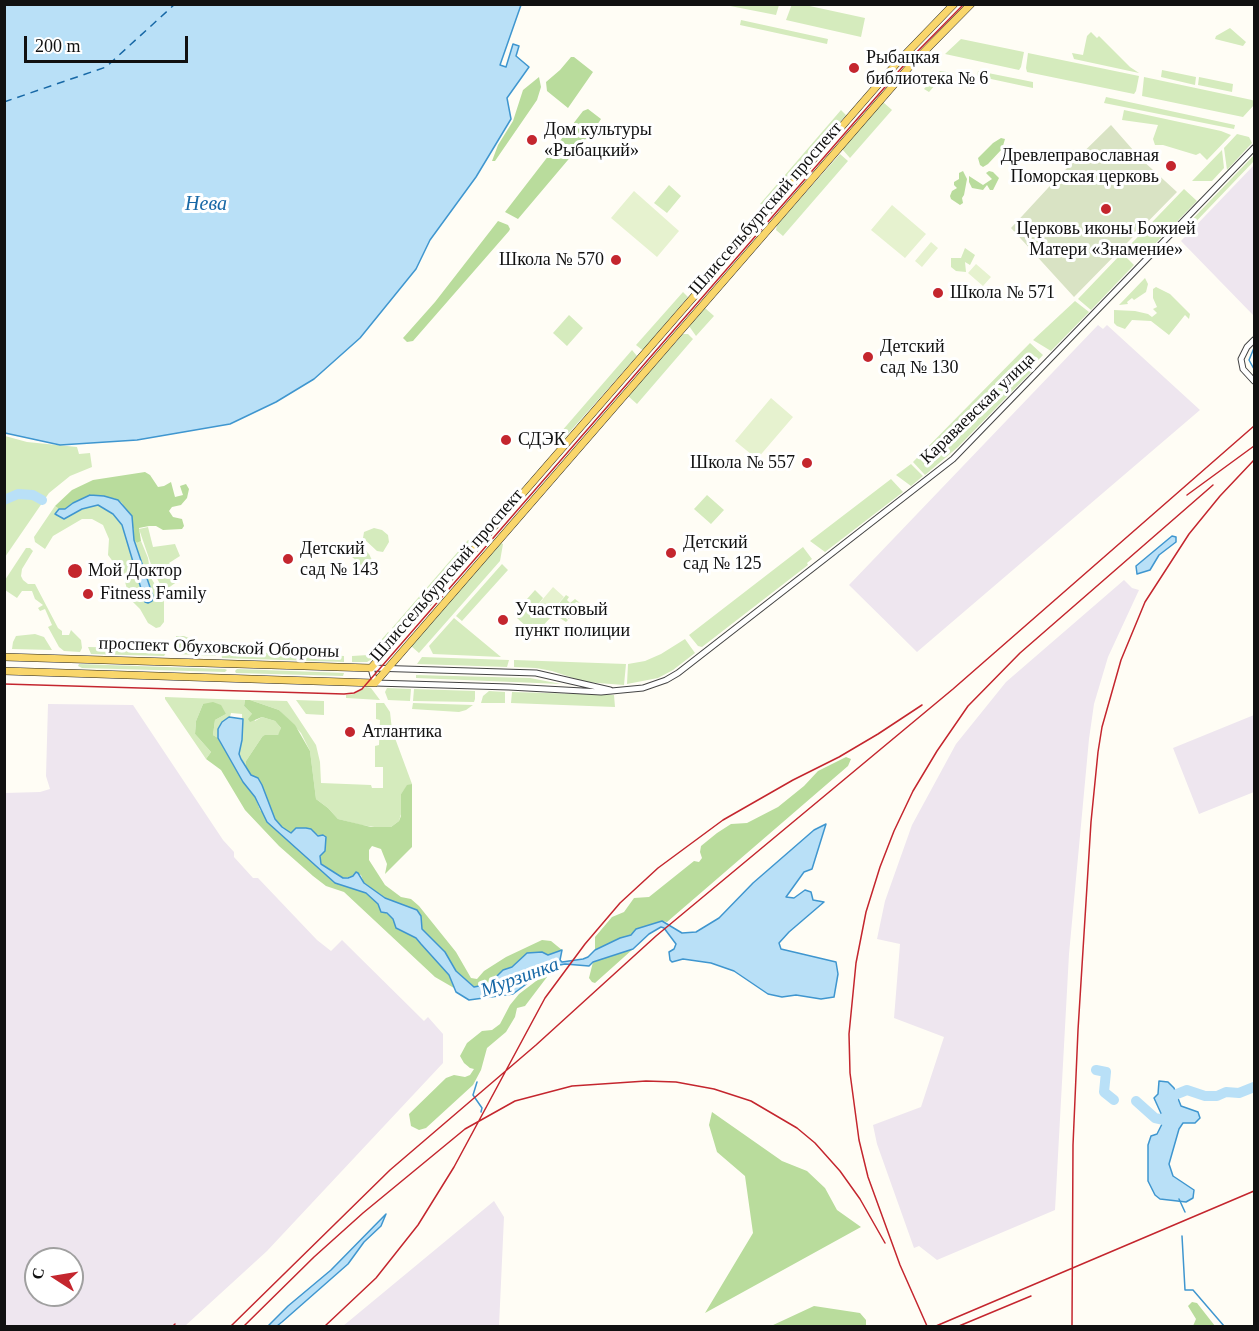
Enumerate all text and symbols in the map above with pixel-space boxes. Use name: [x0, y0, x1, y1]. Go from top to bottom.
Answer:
scale bar: [27, 24, 190, 62]
text: 200 m: [35, 36, 81, 56]
place label: Рыбацкая библиотека № 6: [866, 47, 988, 90]
marker: Рыбацкая библиотека № 6: [847, 61, 861, 75]
street label: Шлиссельбургский проспект: [685, 118, 847, 300]
place label: Дом культуры «Рыбацкий»: [544, 119, 652, 162]
marker: Дом культуры «Рыбацкий»: [525, 133, 539, 147]
place label: Древлеправославная Поморская церковь: [1001, 145, 1159, 188]
marker: Древлеправославная Поморская церковь: [1164, 159, 1178, 173]
water label: Нева: [185, 193, 227, 217]
marker: Церковь иконы Божией Матери «Знамение»: [1099, 202, 1113, 216]
place label: Церковь иконы Божией Матери «Знамение»: [1016, 218, 1196, 260]
place label: Школа № 570: [499, 249, 604, 271]
marker: Школа № 570: [609, 253, 623, 267]
place label: Школа № 571: [950, 282, 1055, 304]
marker: Школа № 571: [931, 286, 945, 300]
place label: Детский сад № 130: [880, 336, 959, 378]
street label: Караваевская улица: [916, 349, 1040, 469]
marker: Детский сад № 130: [861, 350, 875, 364]
place label: СДЭК: [518, 429, 566, 451]
marker: СДЭК: [499, 433, 513, 447]
place label: Школа № 557: [690, 452, 795, 474]
marker: Школа № 557: [800, 456, 814, 470]
street label: Шлиссельбургский проспект: [366, 485, 528, 667]
place label: Детский сад № 125: [683, 532, 762, 574]
place label: Детский сад № 143: [300, 538, 379, 580]
marker: Детский сад № 125: [664, 546, 678, 560]
marker: Детский сад № 143: [281, 552, 295, 566]
place label: Мой Доктор: [88, 560, 182, 582]
marker: Мой Доктор: [66, 562, 84, 580]
place label: Fitness Family: [100, 583, 207, 605]
marker: Fitness Family: [81, 587, 95, 601]
place label: Участковый пункт полиции: [515, 599, 630, 642]
marker: Участковый пункт полиции: [496, 613, 510, 627]
street label: проспект Обуховской Обороны: [98, 633, 340, 663]
place label: Атлантика: [362, 721, 442, 743]
marker: Атлантика: [343, 725, 357, 739]
water label: Мурзинка: [478, 953, 562, 1003]
north arrow: [24, 1247, 84, 1307]
text: С: [28, 1266, 47, 1281]

